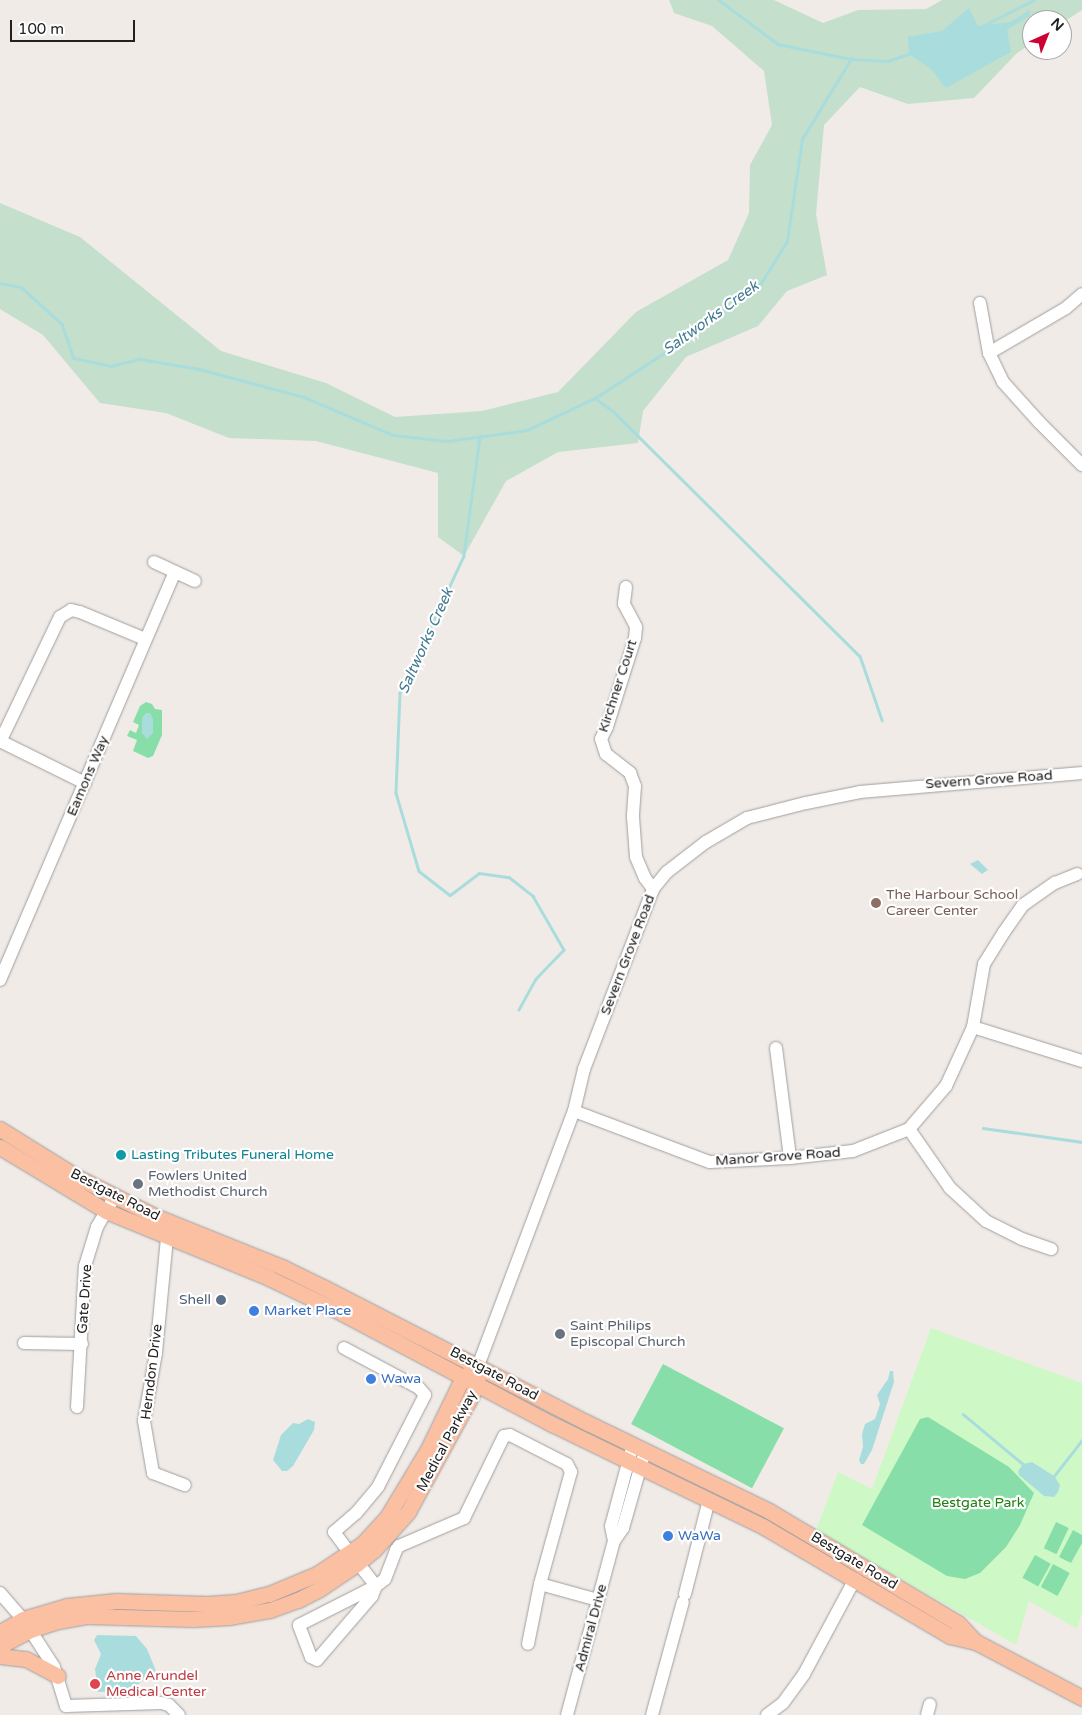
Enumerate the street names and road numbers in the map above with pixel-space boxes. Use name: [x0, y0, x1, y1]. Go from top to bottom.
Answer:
street label: Kirchner Court: [595, 637, 641, 735]
street label: Eamons Way: [64, 733, 112, 819]
street label: Severn Grove Road: [925, 767, 1053, 793]
street label: Severn Grove Road: [597, 892, 659, 1018]
street label: Manor Grove Road: [715, 1144, 841, 1170]
street label: Bestgate Road: [68, 1165, 162, 1225]
street label: Gate Drive: [74, 1264, 96, 1334]
street label: Herndon Drive: [138, 1323, 166, 1421]
street label: Bestgate Road: [447, 1344, 541, 1404]
street label: Medical Parkway: [413, 1388, 481, 1494]
street label: Bestgate Road: [808, 1529, 900, 1593]
street label: Admiral Drive: [571, 1582, 611, 1674]

